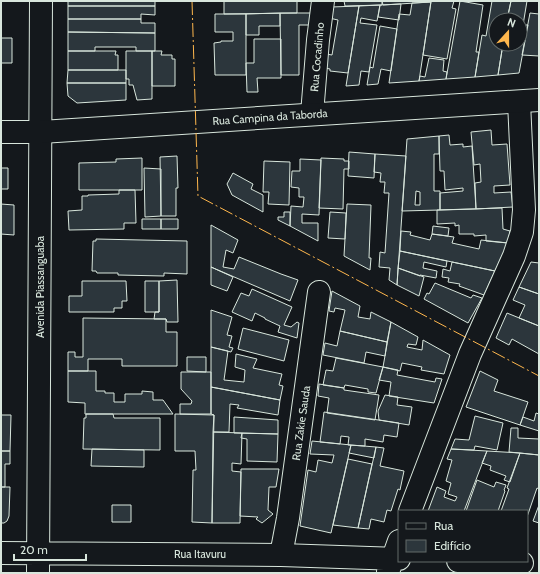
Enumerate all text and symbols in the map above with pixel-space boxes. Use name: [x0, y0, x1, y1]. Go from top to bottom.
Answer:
north arrow: [488, 12, 528, 52]
text: N: [505, 15, 518, 31]
street label: Rua Cocadinho: [307, 22, 327, 92]
street label: Rua Campina da Taborda: [212, 106, 329, 128]
street label: Avenida Piassanguaba: [33, 235, 47, 338]
street label: Rua Zakie Sauda: [289, 384, 313, 461]
legend: [398, 510, 528, 562]
text: Rua: [434, 518, 453, 533]
scale bar: [14, 536, 86, 562]
text: Edifício: [434, 538, 471, 553]
text: 20 m: [20, 542, 48, 557]
street label: Rua Itavuru: [174, 547, 226, 561]

